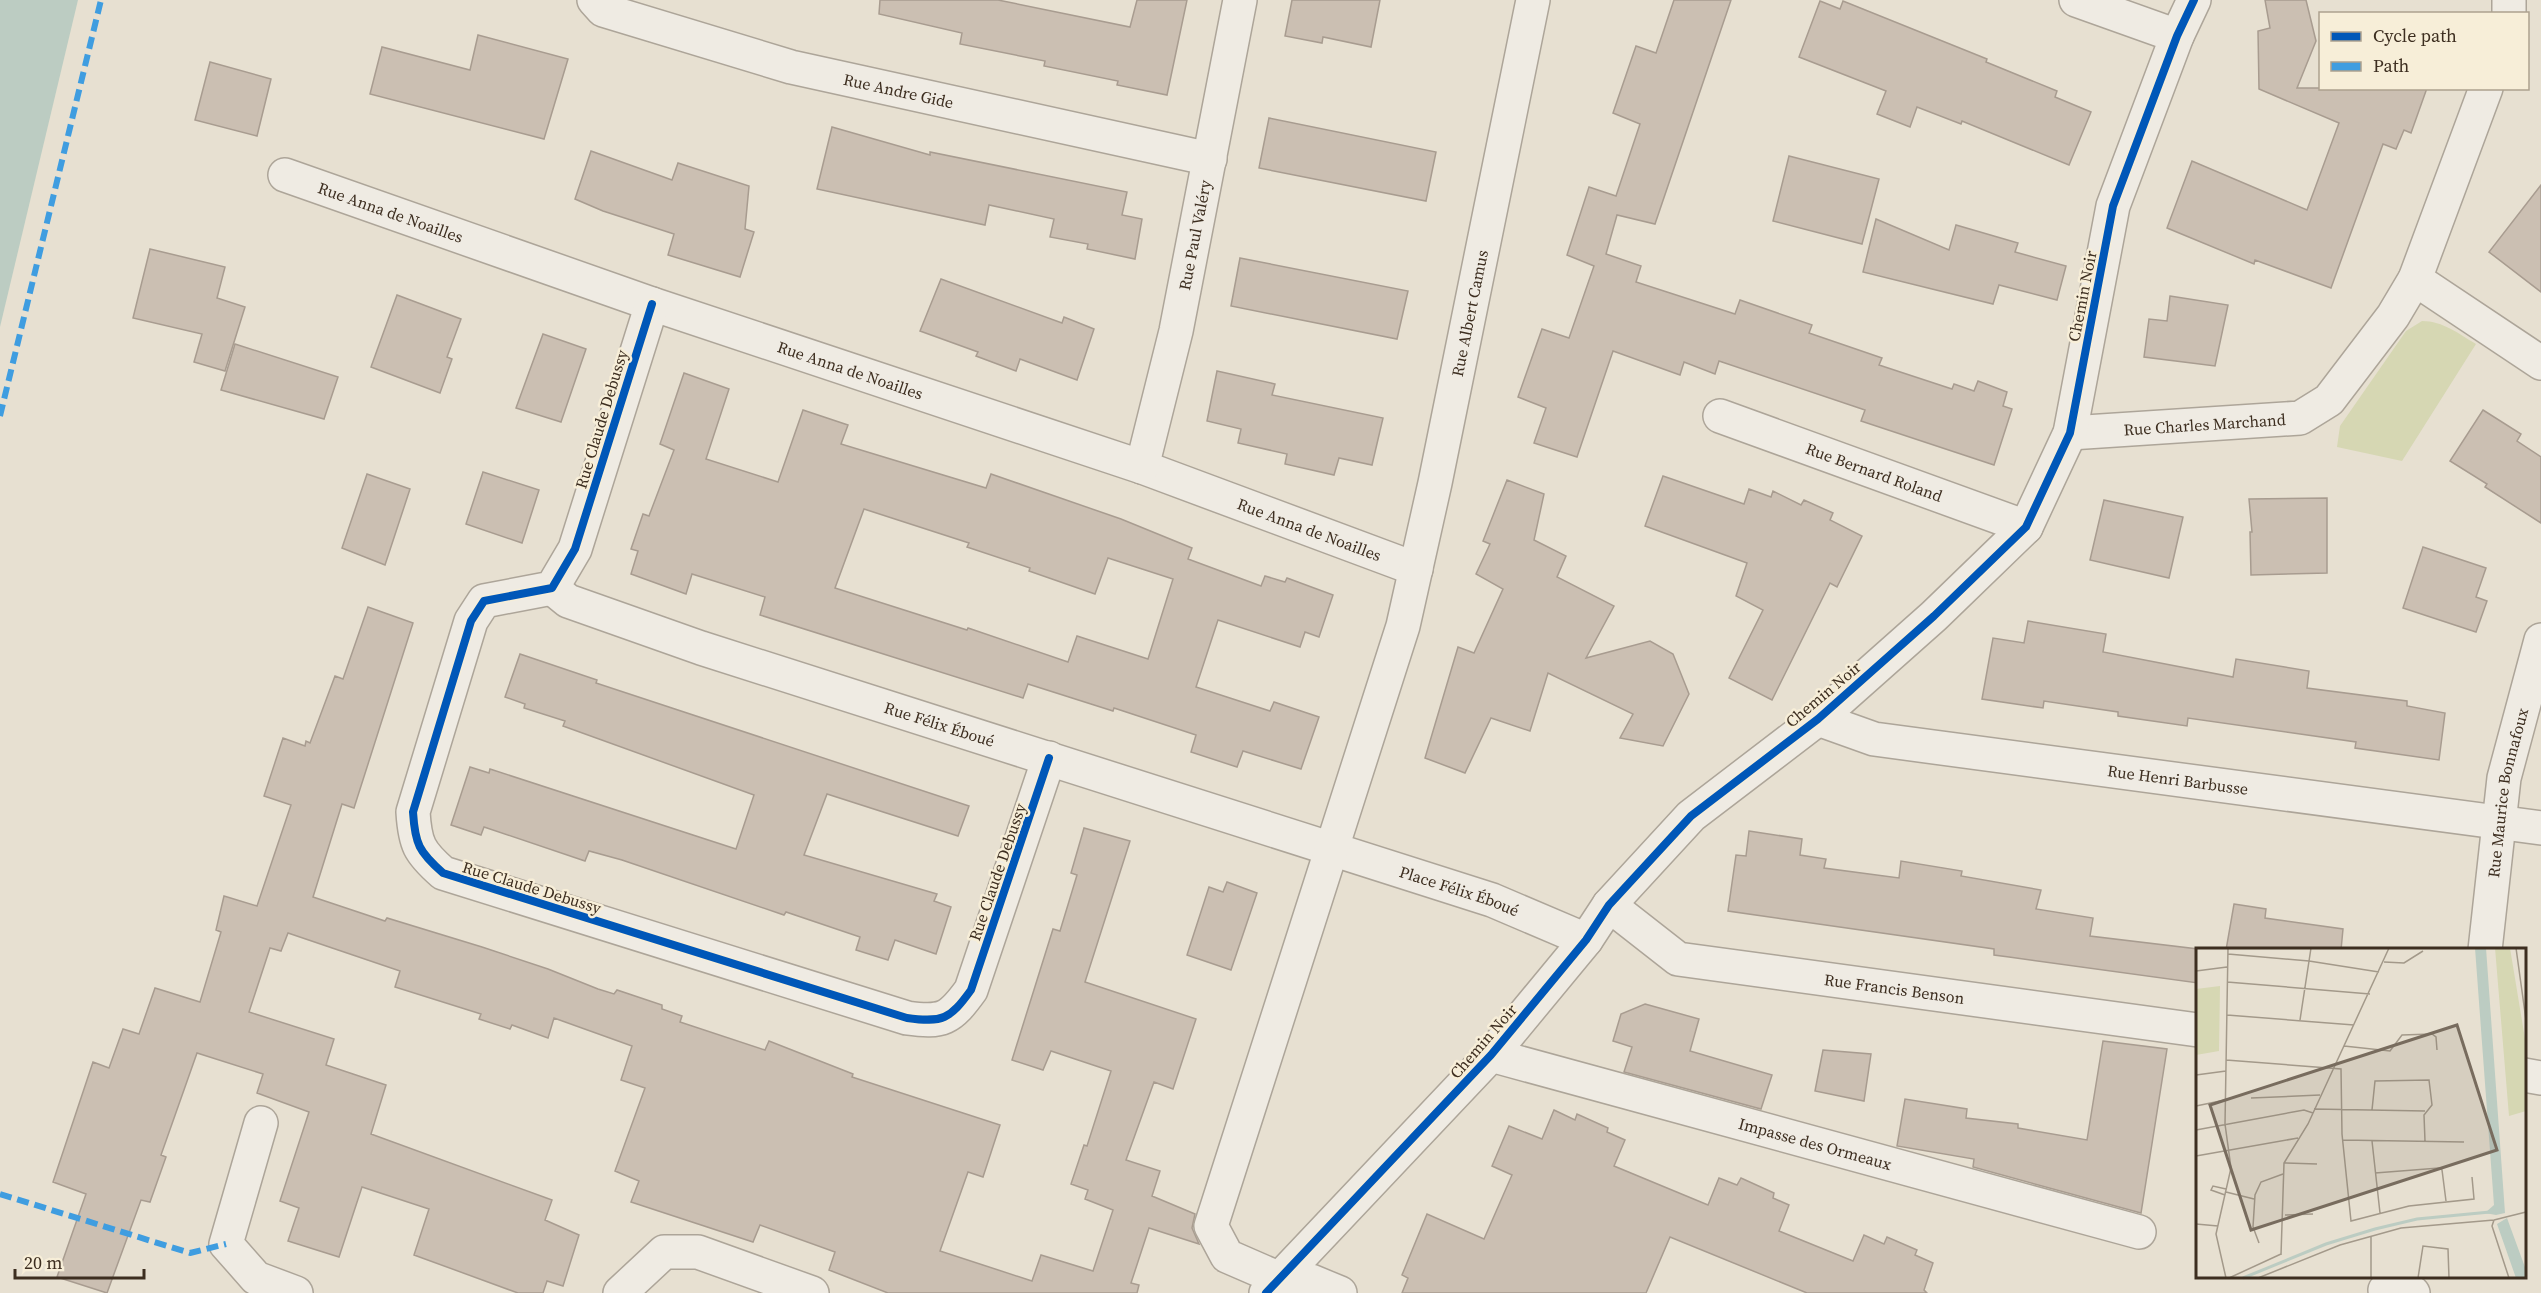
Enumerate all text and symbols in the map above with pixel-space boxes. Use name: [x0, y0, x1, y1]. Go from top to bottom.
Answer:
legend: [2319, 12, 2529, 90]
text: Cycle path: [2373, 23, 2457, 48]
text: Path: [2373, 53, 2410, 78]
street label: Rue Andre Gide: [841, 68, 956, 113]
street label: Rue Anna de Noailles: [315, 177, 466, 248]
street label: Rue Paul Valéry: [1173, 177, 1216, 292]
street label: Rue Albert Camus: [1446, 248, 1493, 379]
street label: Chemin Noir: [2062, 248, 2102, 343]
street label: Rue Anna de Noailles: [775, 336, 926, 404]
street label: Rue Claude Debussy: [569, 346, 633, 491]
street label: Rue Charles Marchand: [2123, 408, 2286, 440]
street label: Rue Bernard Roland: [1803, 437, 1946, 507]
street label: Rue Anna de Noailles: [1234, 492, 1385, 566]
street label: Chemin Noir: [1781, 656, 1866, 732]
street label: Rue Félix Éboué: [882, 696, 997, 752]
street label: Rue Maurice Bonnafoux: [2482, 705, 2533, 879]
street label: Rue Henri Barbusse: [2106, 759, 2250, 800]
street label: Rue Claude Debussy: [963, 800, 1031, 944]
street label: Rue Claude Debussy: [460, 855, 605, 919]
street label: Place Félix Éboué: [1397, 860, 1523, 921]
inset map: [2196, 948, 2526, 1278]
street label: Rue Francis Benson: [1823, 968, 1966, 1009]
street label: Chemin Noir: [1444, 999, 1522, 1083]
street label: Impasse des Ormeaux: [1736, 1112, 1895, 1175]
scale bar: [15, 1242, 144, 1280]
text: 20 m: [24, 1250, 62, 1275]

